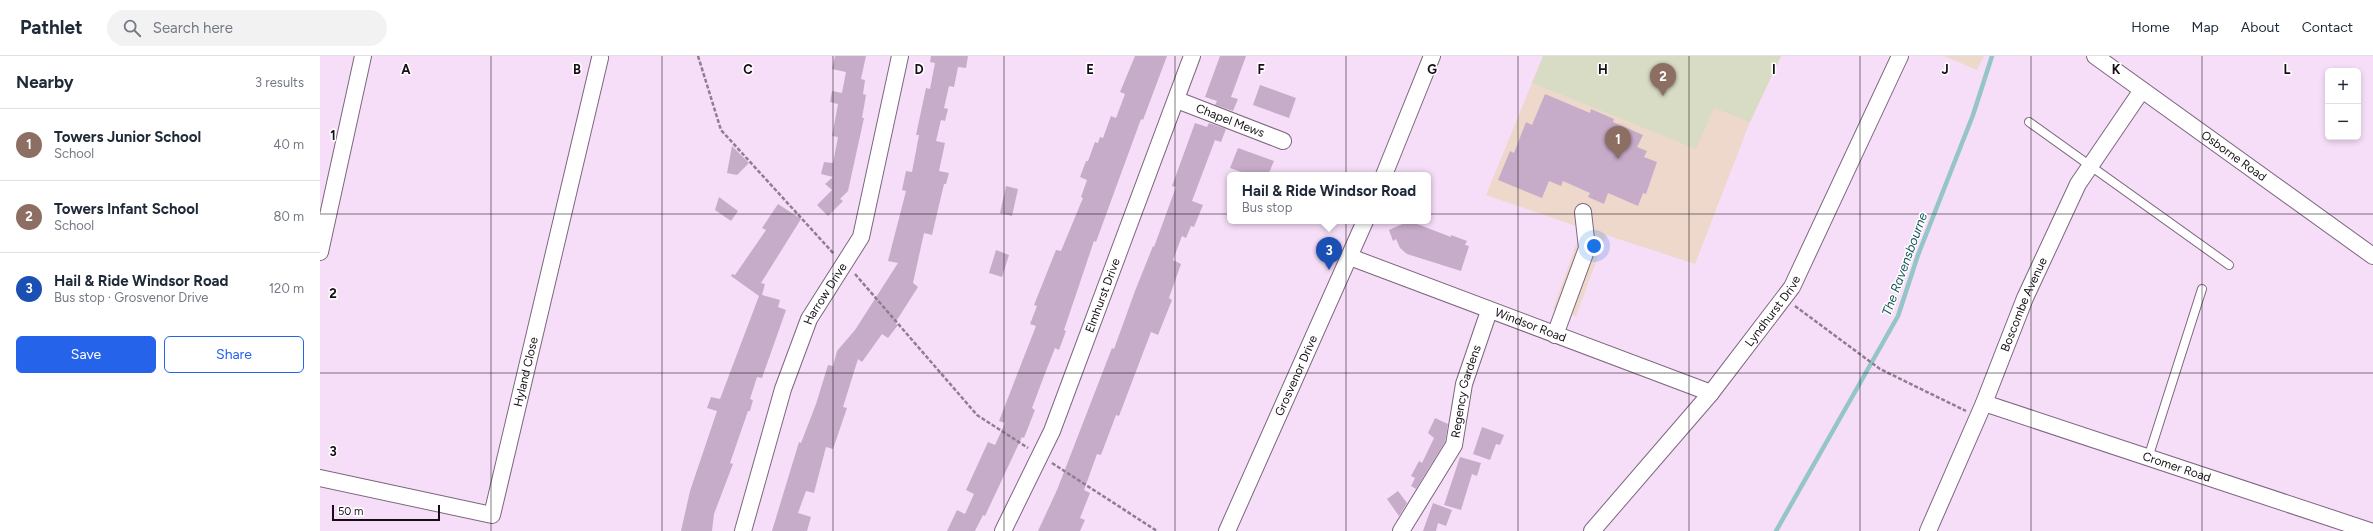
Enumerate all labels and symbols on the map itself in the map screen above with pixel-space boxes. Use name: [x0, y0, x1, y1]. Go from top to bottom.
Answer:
text: A: [401, 62, 411, 77]
text: B: [573, 62, 581, 77]
text: C: [743, 62, 753, 77]
text: D: [914, 62, 924, 77]
text: E: [1086, 62, 1094, 77]
text: F: [1257, 62, 1265, 77]
text: G: [1427, 62, 1437, 77]
text: H: [1598, 62, 1608, 77]
text: I: [1772, 62, 1776, 77]
text: J: [1941, 62, 1949, 77]
text: K: [2112, 62, 2121, 77]
text: L: [2284, 62, 2291, 77]
pin: 2: [1650, 63, 1676, 96]
street label: Chapel Mews: [1194, 101, 1267, 140]
pin: 1: [1605, 126, 1631, 159]
text: 1: [330, 128, 336, 143]
street label: Osborne Road: [2199, 128, 2269, 184]
water label: The Ravensbourne: [1879, 210, 1930, 318]
your location: [1584, 236, 1604, 256]
pin: 3: [1316, 237, 1342, 270]
street label: Boscombe Avenue: [1998, 255, 2050, 353]
street label: Elmhurst Drive: [1082, 256, 1123, 335]
street label: Harrow Drive: [801, 260, 850, 326]
street label: Lyndhurst Drive: [1742, 273, 1803, 349]
text: 2: [329, 286, 337, 301]
street label: Windsor Road: [1493, 305, 1568, 345]
street label: Grosvenor Drive: [1272, 333, 1320, 418]
street label: Hyland Close: [511, 335, 541, 408]
street label: Regency Gardens: [1448, 343, 1484, 439]
text: 3: [329, 444, 337, 459]
street label: Cromer Road: [2141, 449, 2213, 485]
scale bar: [332, 503, 440, 522]

